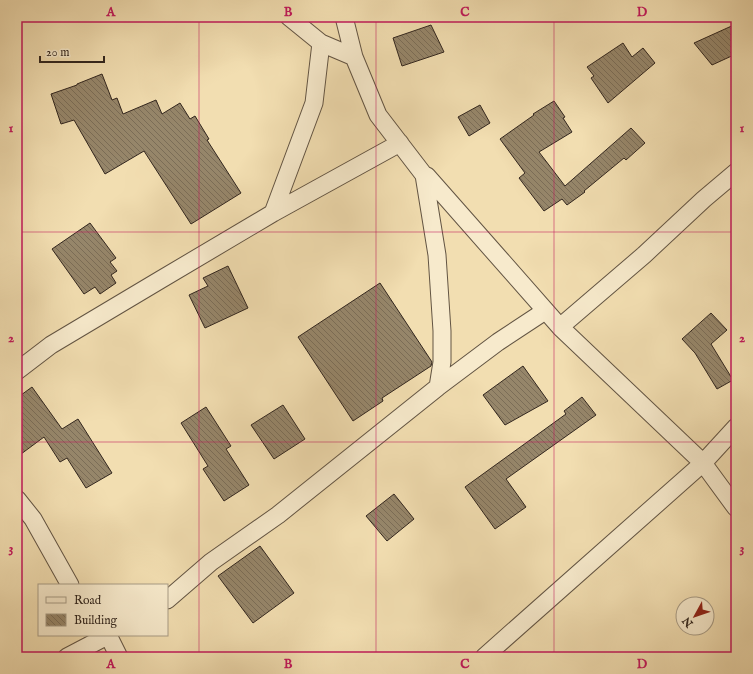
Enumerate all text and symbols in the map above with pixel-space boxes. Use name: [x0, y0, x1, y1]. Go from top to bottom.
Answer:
text: A: [106, 4, 117, 21]
text: B: [284, 4, 293, 21]
text: C: [460, 4, 470, 21]
text: D: [637, 4, 648, 21]
scale bar: [40, 38, 104, 64]
text: 20 m: [46, 45, 69, 60]
text: 1: [9, 120, 14, 137]
text: 1: [740, 120, 745, 137]
text: 2: [8, 330, 14, 347]
text: 2: [739, 330, 745, 347]
text: 3: [9, 540, 14, 557]
text: 3: [740, 540, 745, 557]
legend: [38, 584, 168, 636]
text: Road: [74, 593, 102, 608]
north arrow: [675, 596, 715, 636]
text: Building: [74, 613, 118, 628]
text: N: [679, 613, 697, 631]
text: A: [106, 656, 117, 673]
text: B: [284, 656, 293, 673]
text: C: [460, 656, 470, 673]
text: D: [637, 656, 648, 673]

